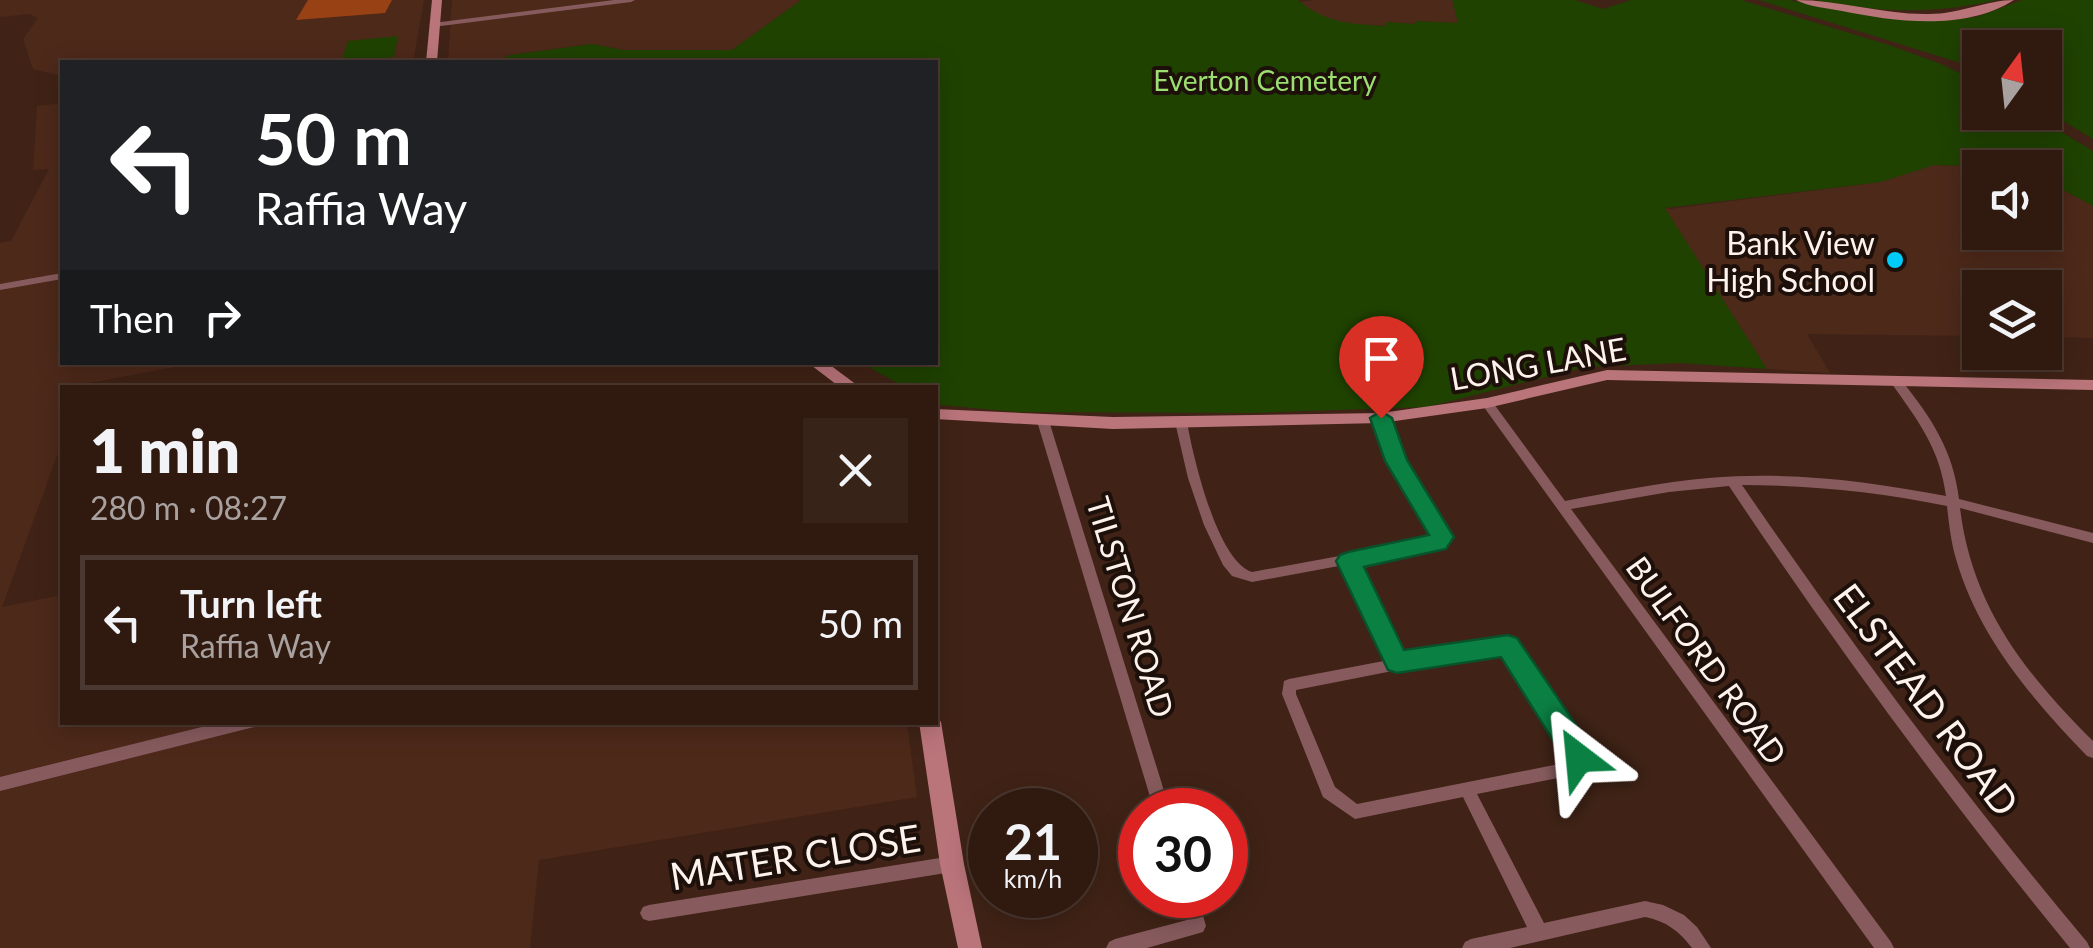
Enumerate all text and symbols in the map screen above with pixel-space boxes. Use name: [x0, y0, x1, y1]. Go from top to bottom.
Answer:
north arrow: [1962, 30, 2062, 130]
map controls: [1962, 30, 2062, 370]
park label: Everton Cemetery: [1153, 63, 1377, 97]
text: 50 m: [255, 96, 412, 180]
icon: left: [90, 100, 220, 230]
button: sound: [1962, 150, 2062, 250]
text: Raffia Way: [255, 181, 467, 235]
place label: Bank View High School: [1706, 223, 1875, 299]
marker: Bank View High School: [1884, 249, 1906, 271]
button: layers: [1962, 270, 2062, 370]
icon: right: [195, 290, 250, 345]
text: Then: [90, 295, 175, 341]
pin: [1339, 316, 1424, 419]
street label: LONG LANE: [1447, 328, 1629, 398]
icon: arrive: [1354, 331, 1409, 386]
text: 1 min: [90, 414, 240, 486]
button: close: [803, 418, 908, 523]
text: 280 m · 08:27: [90, 488, 287, 527]
street label: TILSTON ROAD: [1079, 492, 1183, 722]
street label: BULFORD ROAD: [1618, 548, 1796, 772]
street label: ELSTEAD ROAD: [1825, 574, 2029, 824]
text: Turn left: [180, 580, 322, 626]
icon: left: [95, 595, 150, 650]
text: 50 m: [818, 600, 903, 646]
text: Raffia Way: [180, 626, 331, 665]
position arrow: [1527, 706, 1631, 810]
speed limit sign: 30: [1118, 788, 1248, 918]
text: 21: [1004, 811, 1062, 871]
street label: MATER CLOSE: [667, 814, 923, 898]
text: km/h: [1004, 863, 1062, 893]

